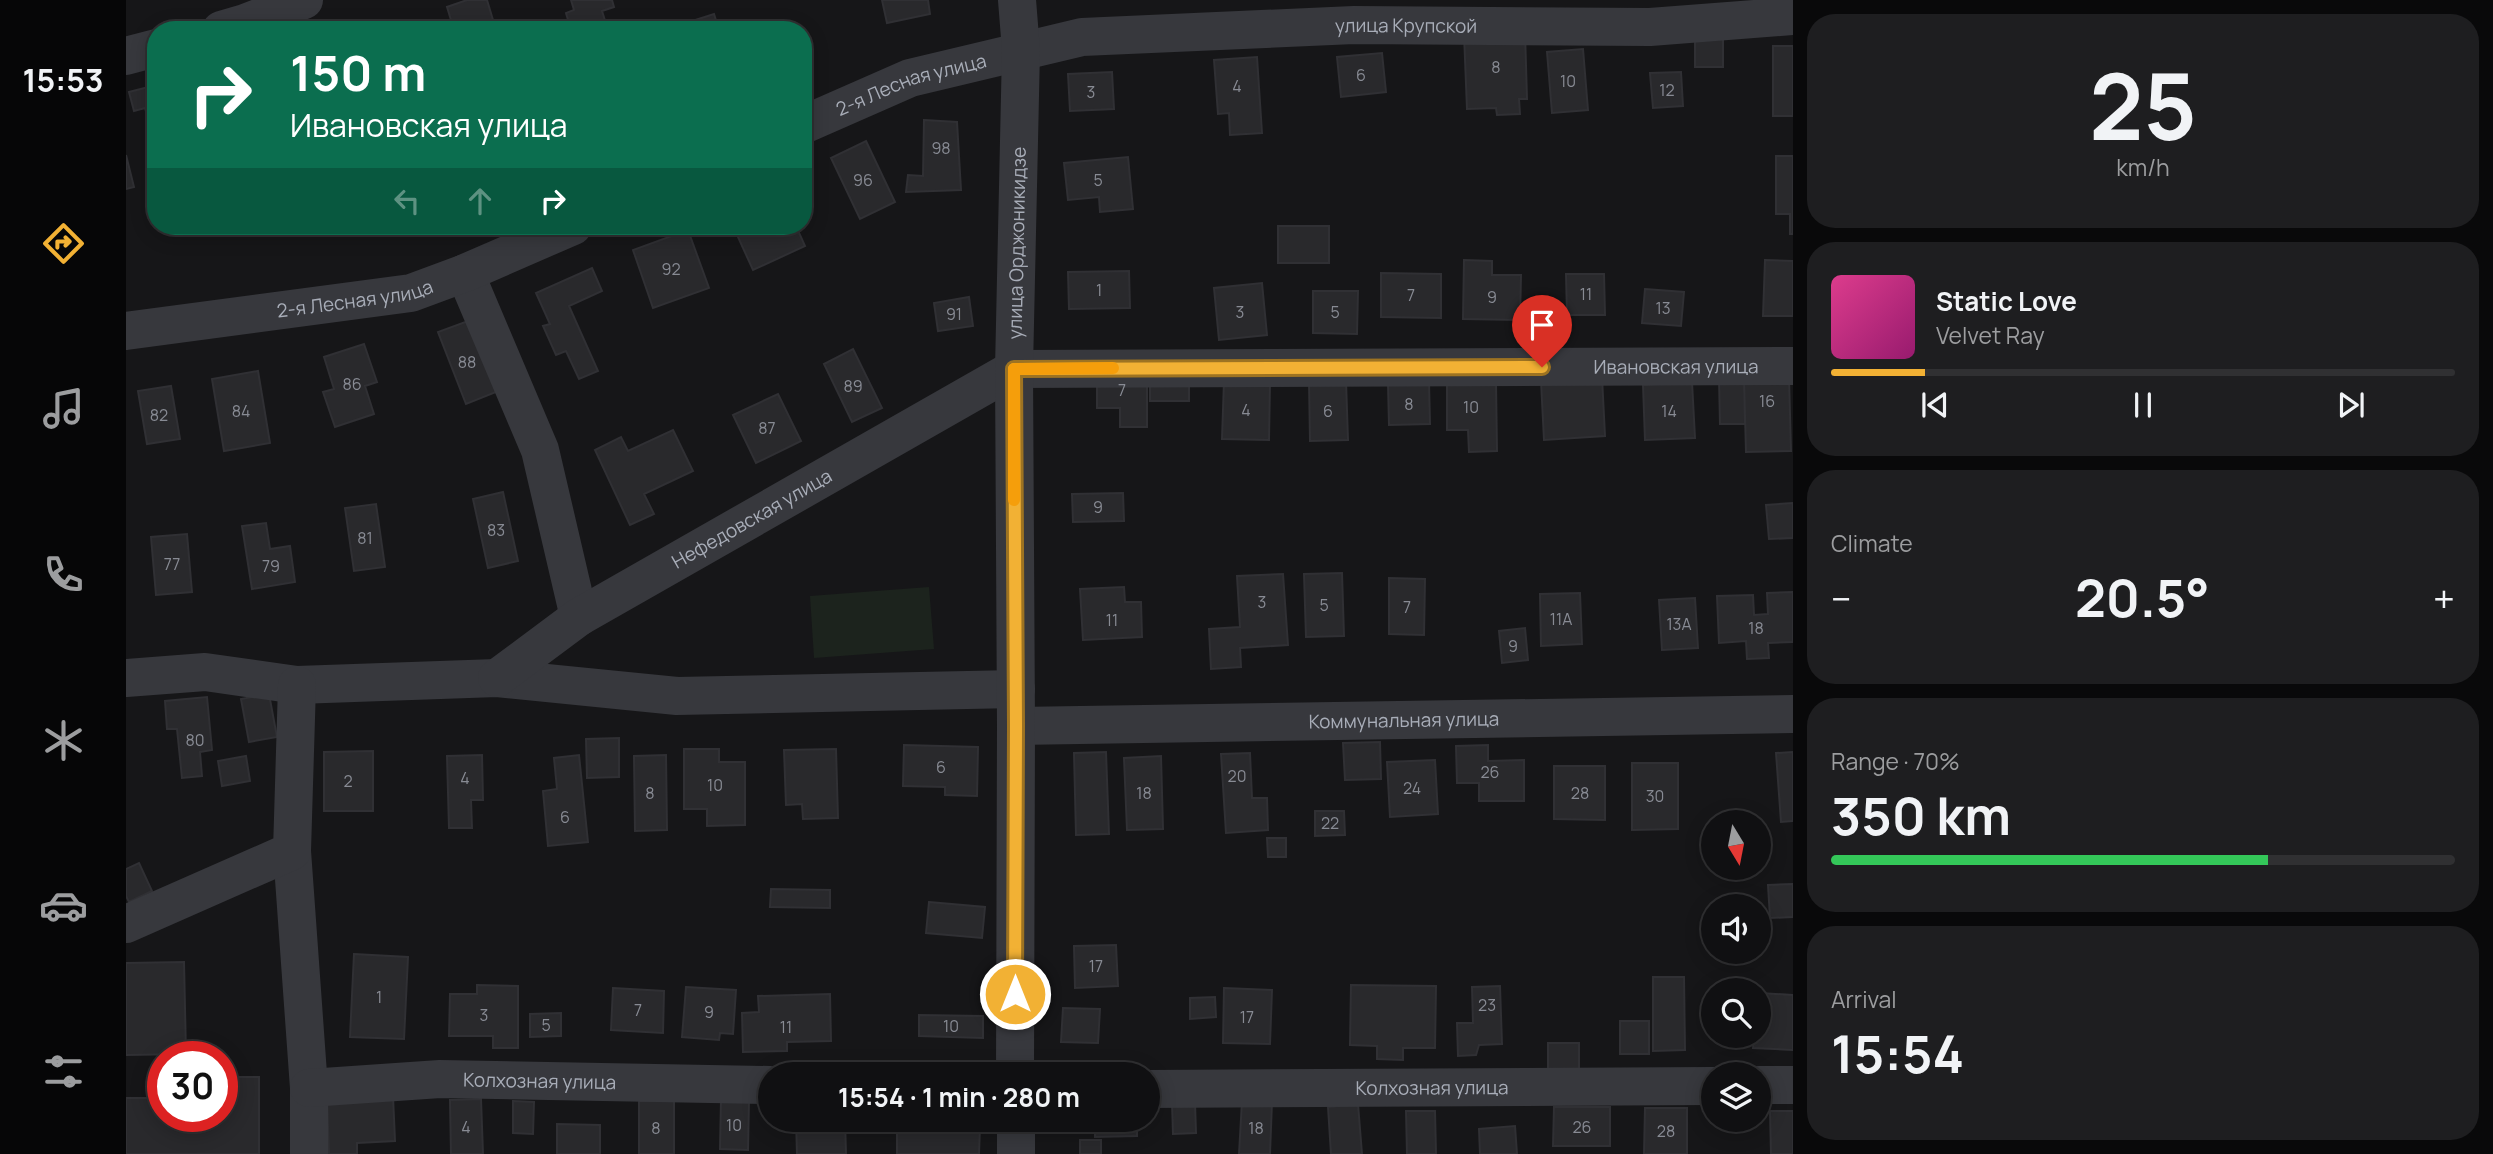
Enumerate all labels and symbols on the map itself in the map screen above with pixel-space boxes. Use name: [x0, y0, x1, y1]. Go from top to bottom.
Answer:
street label: улица Крупской: [1334, 12, 1477, 39]
street label: 2-я Лесная улица: [832, 47, 989, 122]
house number: 8: [1491, 56, 1501, 78]
house number: 6: [1356, 64, 1366, 86]
house number: 10: [1560, 70, 1576, 92]
house number: 4: [1232, 75, 1242, 97]
house number: 12: [1659, 79, 1675, 101]
house number: 3: [1087, 81, 1095, 103]
house number: 98: [931, 137, 951, 159]
street label: улица Орджоникидзе: [1002, 147, 1032, 340]
house number: 96: [853, 169, 873, 191]
house number: 5: [1093, 169, 1103, 191]
house number: 92: [661, 258, 681, 280]
street label: 2-я Лесная улица: [275, 273, 437, 324]
house number: 1: [1096, 279, 1102, 301]
house number: 11: [1580, 283, 1592, 305]
house number: 7: [1407, 284, 1415, 306]
house number: 9: [1487, 286, 1497, 308]
pin: [1512, 295, 1572, 367]
house number: 13: [1655, 297, 1671, 319]
house number: 3: [1236, 301, 1244, 323]
house number: 5: [1330, 301, 1340, 323]
house number: 91: [946, 303, 962, 325]
house number: 88: [458, 351, 476, 373]
street label: Ивановская улица: [1594, 353, 1759, 380]
house number: 86: [342, 373, 362, 395]
house number: 89: [843, 375, 863, 397]
house number: 7: [1118, 379, 1126, 401]
house number: 16: [1759, 390, 1775, 412]
house number: 8: [1404, 393, 1414, 415]
house number: 10: [1463, 396, 1479, 418]
house number: 4: [1241, 399, 1251, 421]
house number: 84: [232, 400, 250, 422]
house number: 6: [1323, 400, 1333, 422]
house number: 14: [1661, 400, 1677, 422]
house number: 82: [150, 404, 168, 426]
house number: 87: [758, 417, 776, 439]
street label: Нефедовская улица: [667, 463, 836, 574]
house number: 9: [1093, 496, 1103, 518]
house number: 83: [487, 519, 505, 541]
house number: 81: [357, 527, 373, 549]
house number: 77: [164, 553, 180, 575]
house number: 79: [262, 555, 280, 577]
house number: 3: [1258, 591, 1266, 613]
house number: 5: [1319, 594, 1329, 616]
house number: 7: [1403, 596, 1411, 618]
house number: 11А: [1550, 608, 1572, 630]
house number: 11: [1106, 609, 1118, 631]
house number: 13А: [1666, 613, 1692, 635]
house number: 18: [1748, 617, 1764, 639]
house number: 9: [1508, 635, 1518, 657]
street label: Коммунальная улица: [1309, 706, 1499, 734]
house number: 80: [185, 729, 205, 751]
house number: 6: [936, 756, 946, 778]
house number: 26: [1480, 761, 1500, 783]
house number: 20: [1228, 765, 1246, 787]
house number: 4: [460, 767, 470, 789]
house number: 2: [343, 770, 353, 792]
house number: 10: [707, 774, 723, 796]
house number: 24: [1403, 777, 1421, 799]
house number: 8: [645, 782, 655, 804]
house number: 18: [1136, 782, 1152, 804]
house number: 28: [1571, 782, 1589, 804]
house number: 30: [1646, 785, 1664, 807]
house number: 6: [560, 806, 570, 828]
north arrow: [1701, 810, 1771, 880]
house number: 22: [1321, 812, 1339, 834]
house number: 17: [1089, 955, 1103, 977]
position arrow: [978, 957, 1052, 1031]
house number: 1: [376, 986, 382, 1008]
house number: 23: [1478, 994, 1496, 1016]
house number: 7: [634, 999, 642, 1021]
house number: 9: [704, 1001, 714, 1023]
house number: 3: [480, 1004, 488, 1026]
house number: 17: [1240, 1006, 1254, 1028]
house number: 5: [541, 1014, 551, 1036]
house number: 10: [943, 1015, 959, 1037]
house number: 11: [780, 1016, 792, 1038]
speed limit sign: 30: [147, 1041, 238, 1132]
street label: Колхозная улица: [463, 1066, 616, 1095]
street label: Колхозная улица: [1355, 1074, 1508, 1101]
house number: 10: [726, 1114, 742, 1136]
house number: 4: [461, 1116, 471, 1138]
house number: 26: [1572, 1116, 1592, 1138]
house number: 8: [651, 1117, 661, 1139]
house number: 18: [1248, 1117, 1264, 1139]
house number: 28: [1657, 1120, 1675, 1142]

